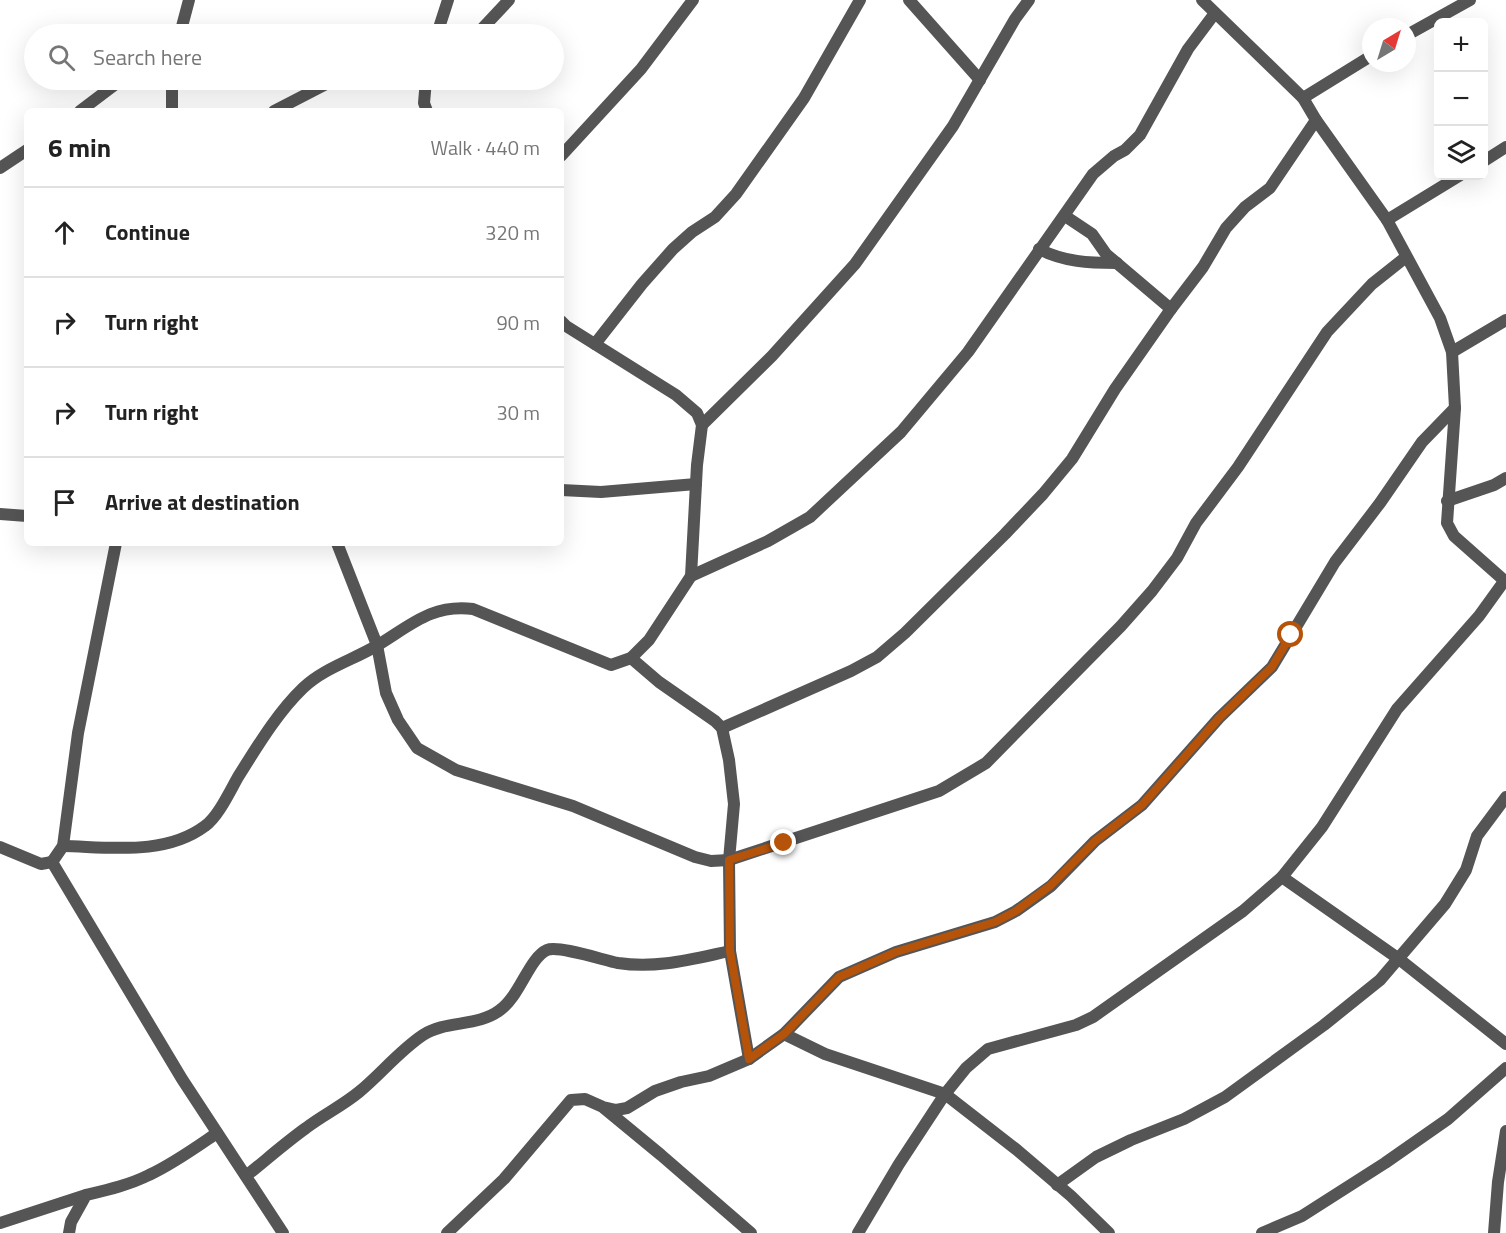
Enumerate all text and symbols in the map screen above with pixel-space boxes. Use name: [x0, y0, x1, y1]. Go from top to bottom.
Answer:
north arrow: [1362, 18, 1416, 72]
map controls: [1434, 18, 1488, 180]
button: +: [1434, 18, 1488, 72]
search box: [24, 24, 564, 90]
text: Search here: [93, 40, 202, 74]
icon: search: [45, 41, 78, 74]
button: −: [1434, 72, 1488, 126]
button: layers: [1434, 126, 1488, 180]
text: 6 min: [48, 128, 111, 167]
text: Walk · 440 m: [431, 132, 540, 163]
text: Continue: [105, 215, 190, 249]
icon: ahead: [48, 216, 81, 249]
text: 320 m: [485, 217, 540, 248]
text: Turn right: [105, 305, 199, 339]
icon: right: [48, 306, 81, 339]
text: 90 m: [496, 307, 540, 338]
text: Turn right: [105, 395, 199, 429]
icon: right: [48, 396, 81, 429]
text: 30 m: [496, 397, 540, 428]
text: Arrive at destination: [105, 485, 300, 519]
icon: arrive: [48, 486, 81, 519]
route start: [1277, 621, 1303, 647]
route end: [770, 829, 796, 855]

